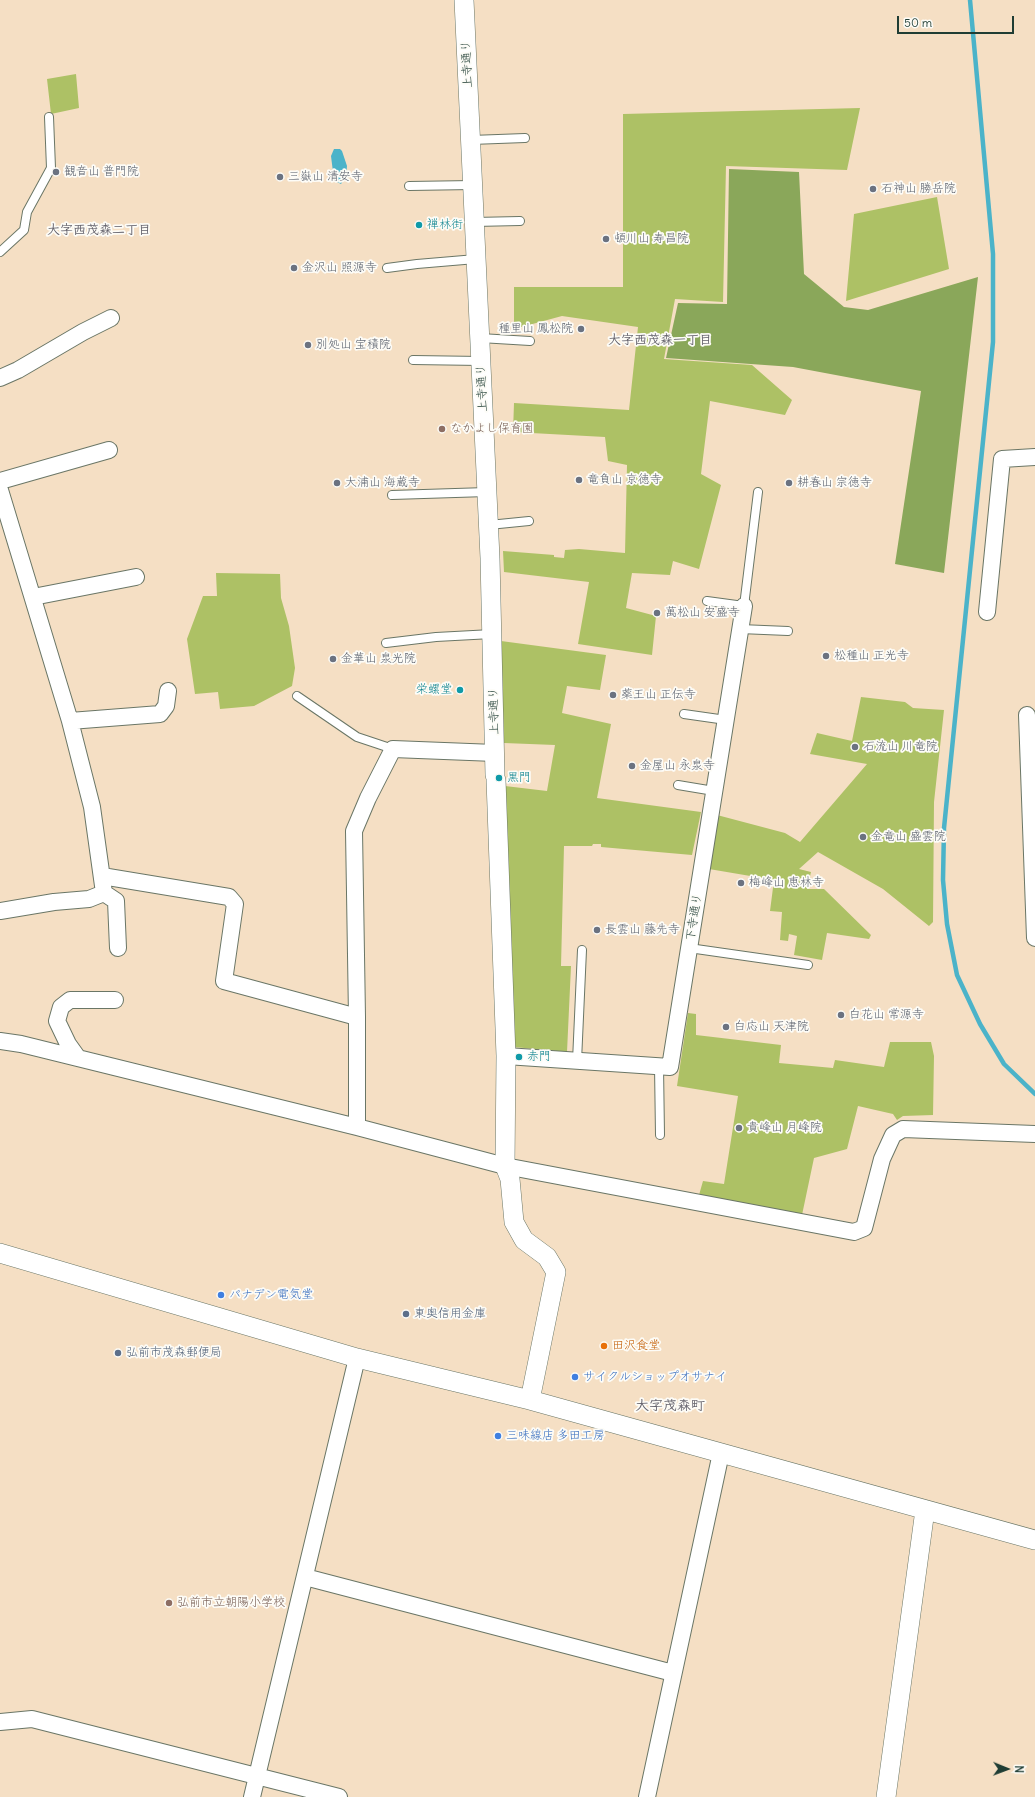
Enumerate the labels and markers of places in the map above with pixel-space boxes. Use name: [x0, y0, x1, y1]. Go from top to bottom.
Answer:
place label: 観音山 普門院: [64, 165, 139, 179]
marker: 観音山 普門院: [51, 167, 61, 177]
place label: 三嶽山 清安寺: [288, 170, 363, 184]
marker: 三嶽山 清安寺: [275, 172, 285, 182]
place label: 石神山 勝岳院: [881, 182, 956, 196]
marker: 石神山 勝岳院: [868, 184, 878, 194]
place label: 禅林街: [427, 218, 463, 232]
marker: 禅林街: [414, 220, 424, 230]
place label: 頓川山 寿昌院: [614, 232, 689, 246]
marker: 頓川山 寿昌院: [601, 234, 611, 244]
place label: 金沢山 照源寺: [302, 261, 377, 275]
marker: 金沢山 照源寺: [289, 263, 299, 273]
place label: 種里山 鳳松院: [498, 322, 573, 336]
marker: 種里山 鳳松院: [576, 324, 586, 334]
place label: 別処山 宝積院: [316, 338, 391, 352]
marker: 別処山 宝積院: [303, 340, 313, 350]
place label: なかよし保育園: [450, 422, 534, 436]
marker: なかよし保育園: [437, 424, 447, 434]
place label: 竜負山 京徳寺: [587, 473, 662, 487]
marker: 竜負山 京徳寺: [574, 475, 584, 485]
place label: 大浦山 海蔵寺: [345, 476, 420, 490]
place label: 耕春山 宗徳寺: [797, 476, 872, 490]
marker: 大浦山 海蔵寺: [332, 478, 342, 488]
marker: 耕春山 宗徳寺: [784, 478, 794, 488]
place label: 萬松山 安盛寺: [665, 606, 740, 620]
marker: 萬松山 安盛寺: [652, 608, 662, 618]
place label: 松種山 正光寺: [834, 649, 909, 663]
marker: 松種山 正光寺: [821, 651, 831, 661]
place label: 金華山 泉光院: [341, 652, 416, 666]
marker: 金華山 泉光院: [328, 654, 338, 664]
place label: 栄螺堂: [416, 683, 452, 697]
marker: 栄螺堂: [455, 685, 465, 695]
place label: 薬王山 正伝寺: [621, 688, 696, 702]
marker: 薬王山 正伝寺: [608, 690, 618, 700]
place label: 石流山 川竜院: [863, 740, 938, 754]
marker: 石流山 川竜院: [850, 742, 860, 752]
place label: 金屋山 永泉寺: [640, 759, 715, 773]
marker: 金屋山 永泉寺: [627, 761, 637, 771]
place label: 黒門: [507, 771, 531, 785]
marker: 黒門: [494, 773, 504, 783]
place label: 金竜山 盛雲院: [871, 830, 946, 844]
marker: 金竜山 盛雲院: [858, 832, 868, 842]
place label: 梅峰山 恵林寺: [749, 876, 824, 890]
marker: 梅峰山 恵林寺: [736, 878, 746, 888]
place label: 長雲山 藤先寺: [605, 923, 680, 937]
marker: 長雲山 藤先寺: [592, 925, 602, 935]
place label: 白花山 常源寺: [849, 1008, 924, 1022]
marker: 白花山 常源寺: [836, 1010, 846, 1020]
place label: 白応山 天津院: [734, 1020, 809, 1034]
marker: 白応山 天津院: [721, 1022, 731, 1032]
place label: 赤門: [527, 1050, 551, 1064]
marker: 赤門: [514, 1052, 524, 1062]
place label: 貴峰山 月峰院: [747, 1121, 822, 1135]
marker: 貴峰山 月峰院: [734, 1123, 744, 1133]
place label: パナデン電気堂: [229, 1288, 313, 1302]
marker: パナデン電気堂: [216, 1290, 226, 1300]
place label: 東奥信用金庫: [414, 1307, 486, 1321]
marker: 東奥信用金庫: [401, 1309, 411, 1319]
place label: 田沢食堂: [612, 1339, 660, 1353]
marker: 田沢食堂: [599, 1341, 609, 1351]
place label: 弘前市茂森郵便局: [126, 1346, 222, 1360]
marker: 弘前市茂森郵便局: [113, 1348, 123, 1358]
place label: サイクルショップオサナイ: [583, 1370, 727, 1384]
marker: サイクルショップオサナイ: [570, 1372, 580, 1382]
place label: 三味線店 多田工房: [506, 1429, 605, 1443]
marker: 三味線店 多田工房: [493, 1431, 503, 1441]
place label: 弘前市立朝陽小学校: [177, 1596, 285, 1610]
marker: 弘前市立朝陽小学校: [164, 1598, 174, 1608]

